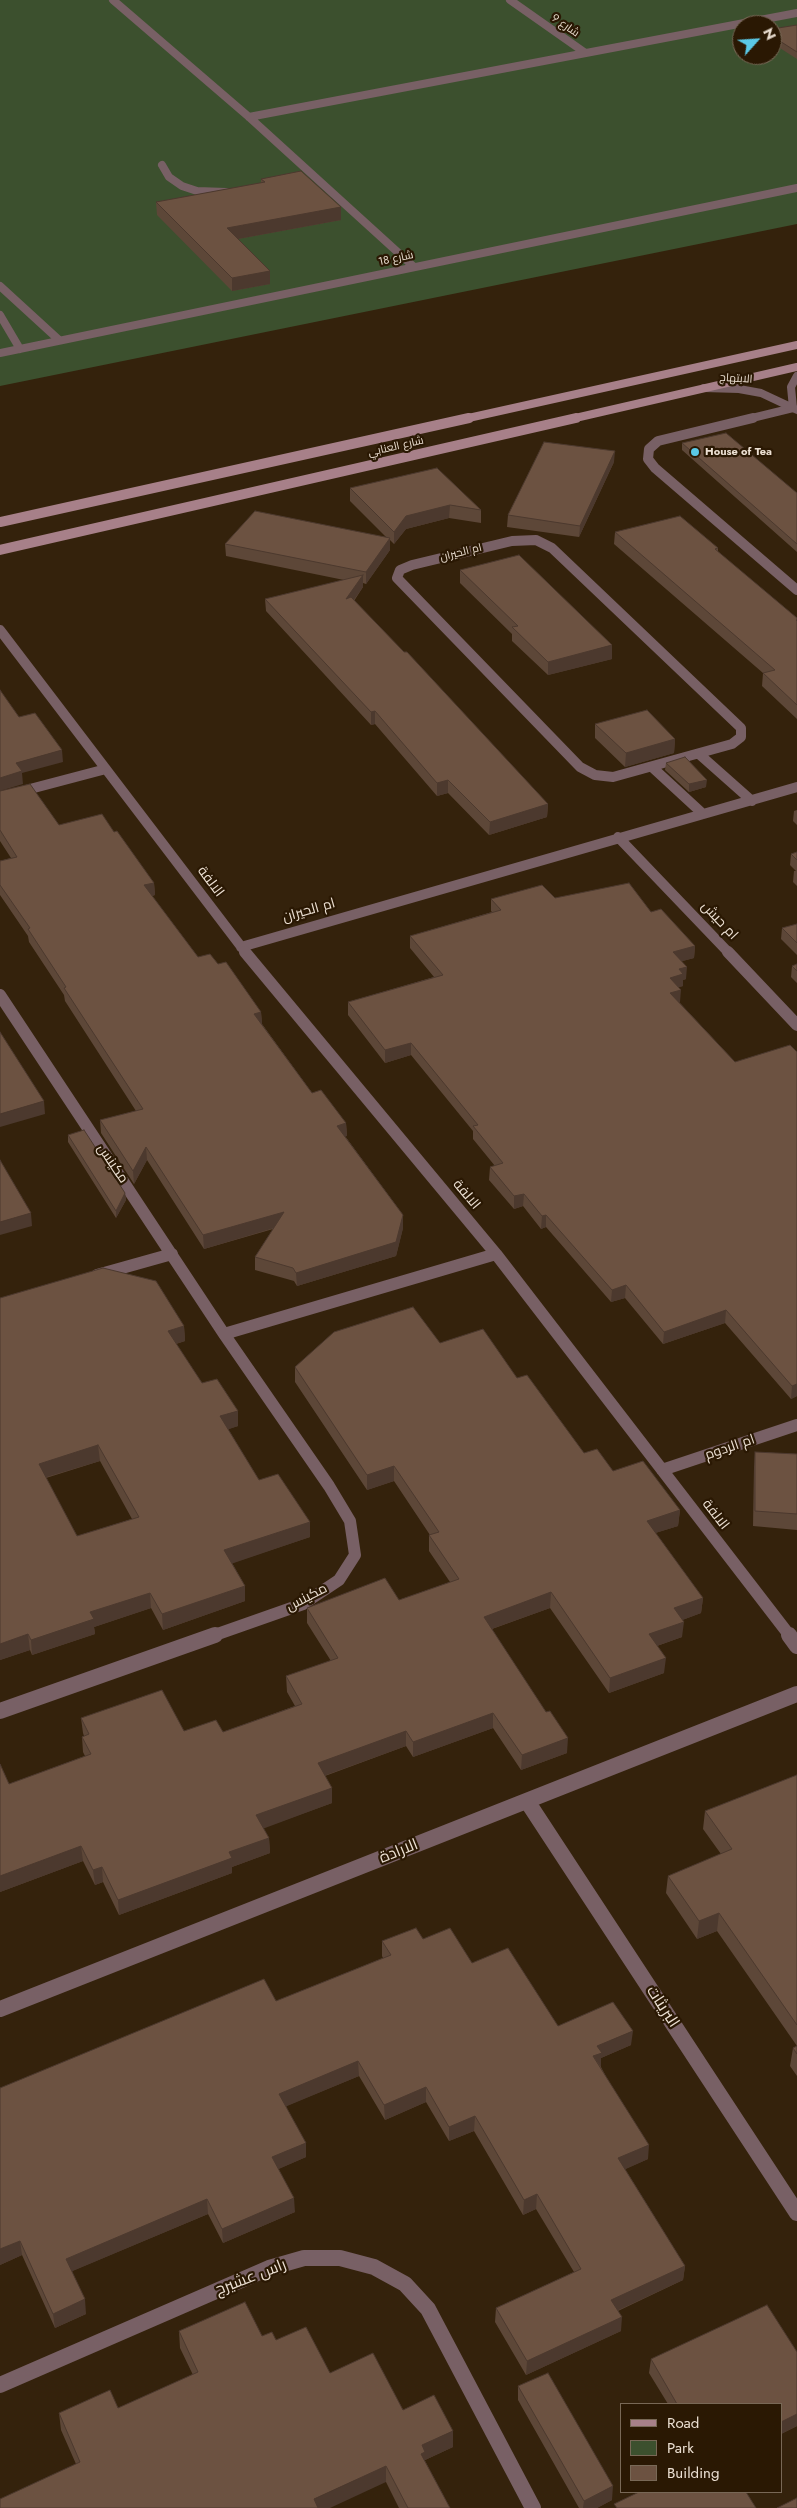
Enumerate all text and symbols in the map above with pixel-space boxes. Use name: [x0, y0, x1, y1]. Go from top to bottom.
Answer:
street label: شارع 9: [549, 12, 581, 40]
north arrow: [732, 15, 782, 65]
text: N: [758, 24, 781, 43]
street label: شارع 18: [377, 249, 415, 269]
street label: الابتهاج: [719, 371, 753, 387]
street label: شارع العنابي: [367, 434, 425, 460]
place label: House of Tea: [705, 445, 772, 459]
marker: House of Tea: [689, 446, 701, 458]
street label: ام الحيران: [439, 541, 483, 565]
street label: الالفة: [193, 863, 227, 901]
street label: ام الحيران: [281, 895, 337, 927]
street label: ام حيش: [697, 898, 741, 944]
street label: مكينس: [93, 1141, 131, 1187]
street label: الالفة: [449, 1177, 483, 1213]
street label: ام الردوم: [703, 1432, 757, 1464]
street label: الالفة: [698, 1497, 732, 1533]
street label: مكينس: [284, 1581, 330, 1615]
street label: الارادة: [377, 1836, 421, 1868]
street label: البريثات: [641, 1983, 683, 2031]
street label: راس عشيرج: [213, 2256, 289, 2300]
legend: [620, 2403, 782, 2493]
text: Road: [667, 2412, 699, 2434]
text: Park: [667, 2437, 694, 2459]
text: Building: [667, 2462, 719, 2484]

